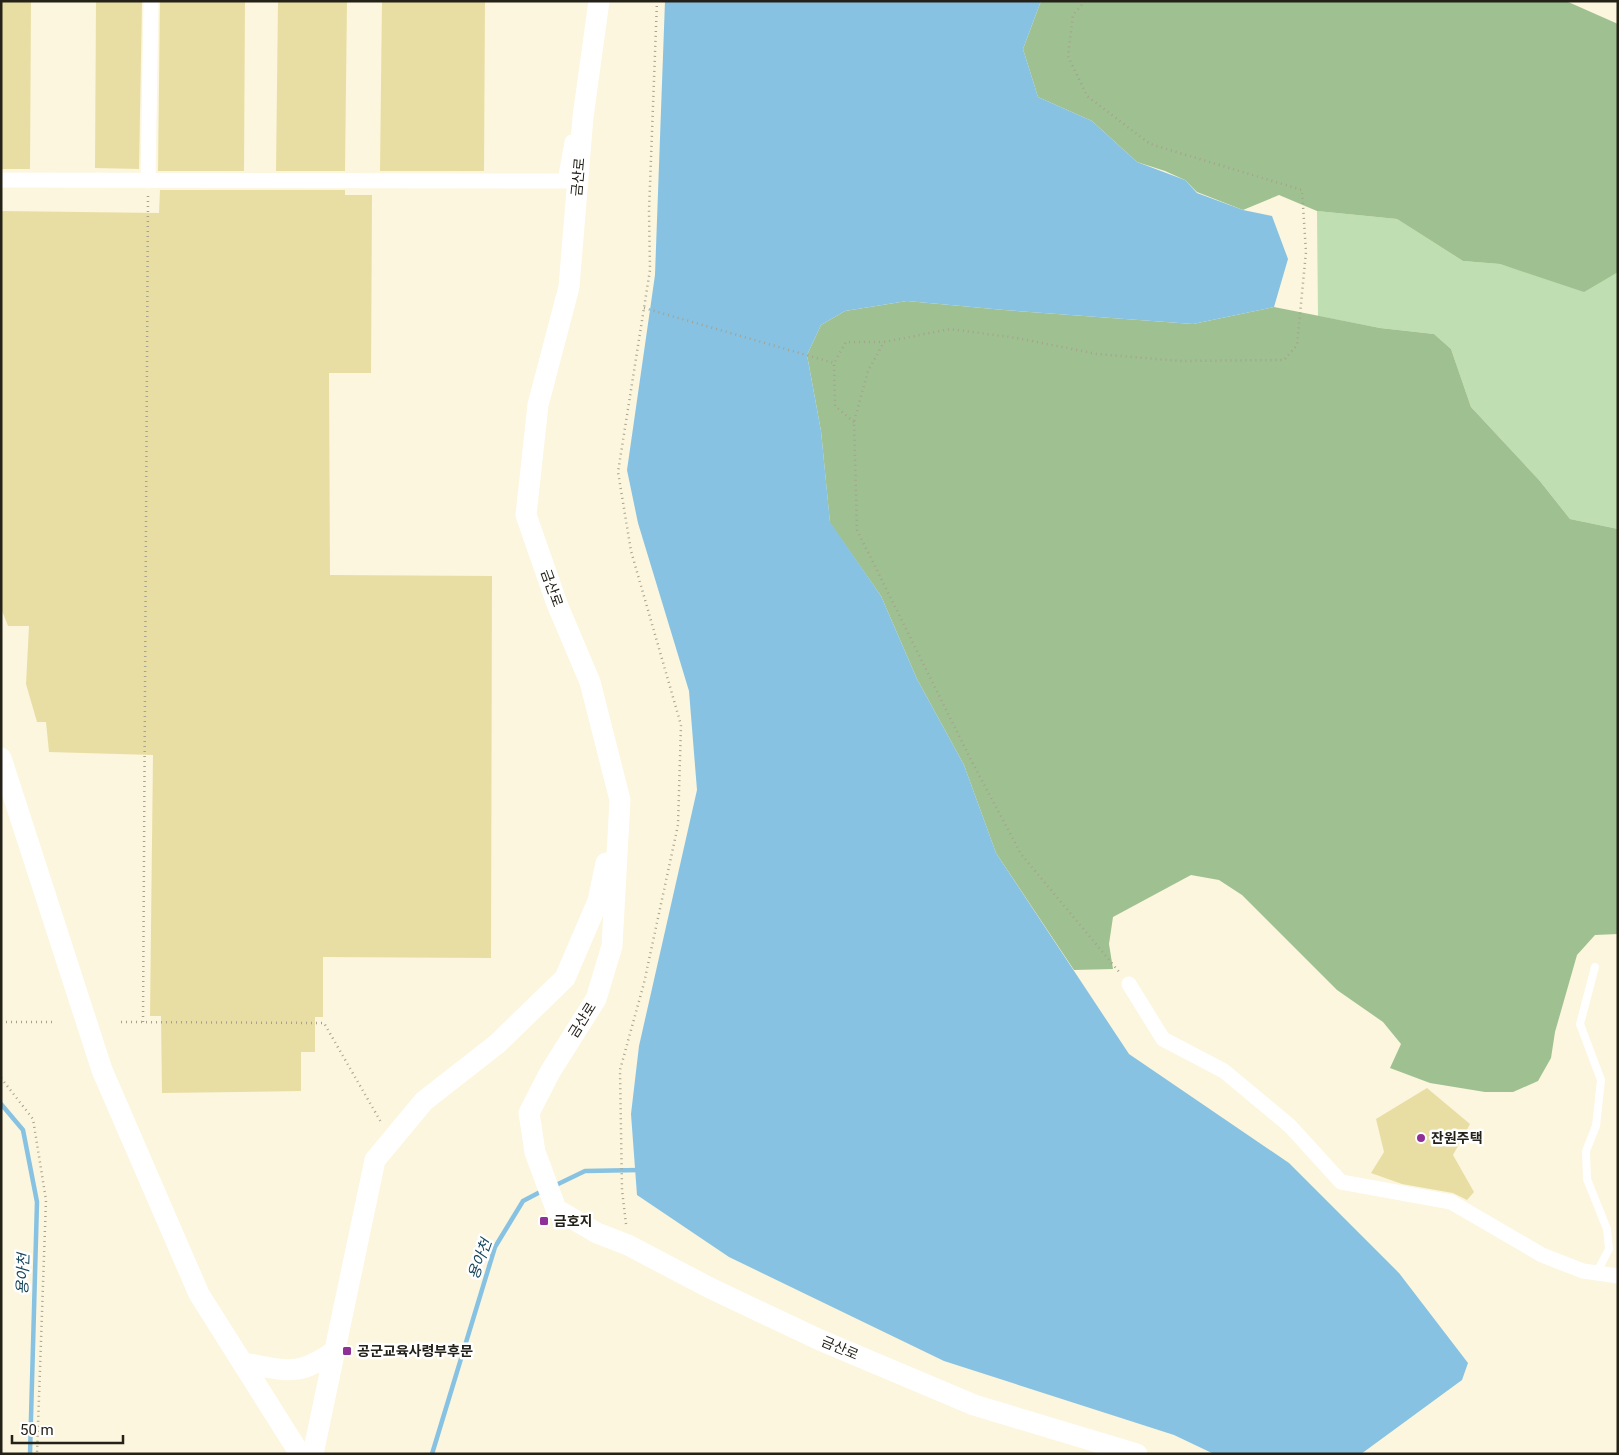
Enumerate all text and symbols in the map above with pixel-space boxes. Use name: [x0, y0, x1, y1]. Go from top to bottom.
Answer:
street label: 금산로: [568, 157, 588, 197]
street label: 금산로: [538, 567, 566, 609]
street label: 금산로: [565, 999, 599, 1041]
place label: 잔원주택: [1431, 1130, 1483, 1146]
marker: 잔원주택: [1415, 1132, 1427, 1144]
place label: 금호지: [554, 1213, 593, 1229]
marker: 금호지: [538, 1215, 550, 1227]
water label: 용아천: [464, 1234, 496, 1282]
water label: 용아천: [13, 1251, 33, 1295]
street label: 금산로: [819, 1333, 861, 1363]
place label: 공군교육사령부후문: [357, 1343, 473, 1359]
marker: 공군교육사령부후문: [341, 1345, 353, 1357]
scale bar: [12, 1412, 124, 1444]
text: 50 m: [20, 1421, 54, 1439]

